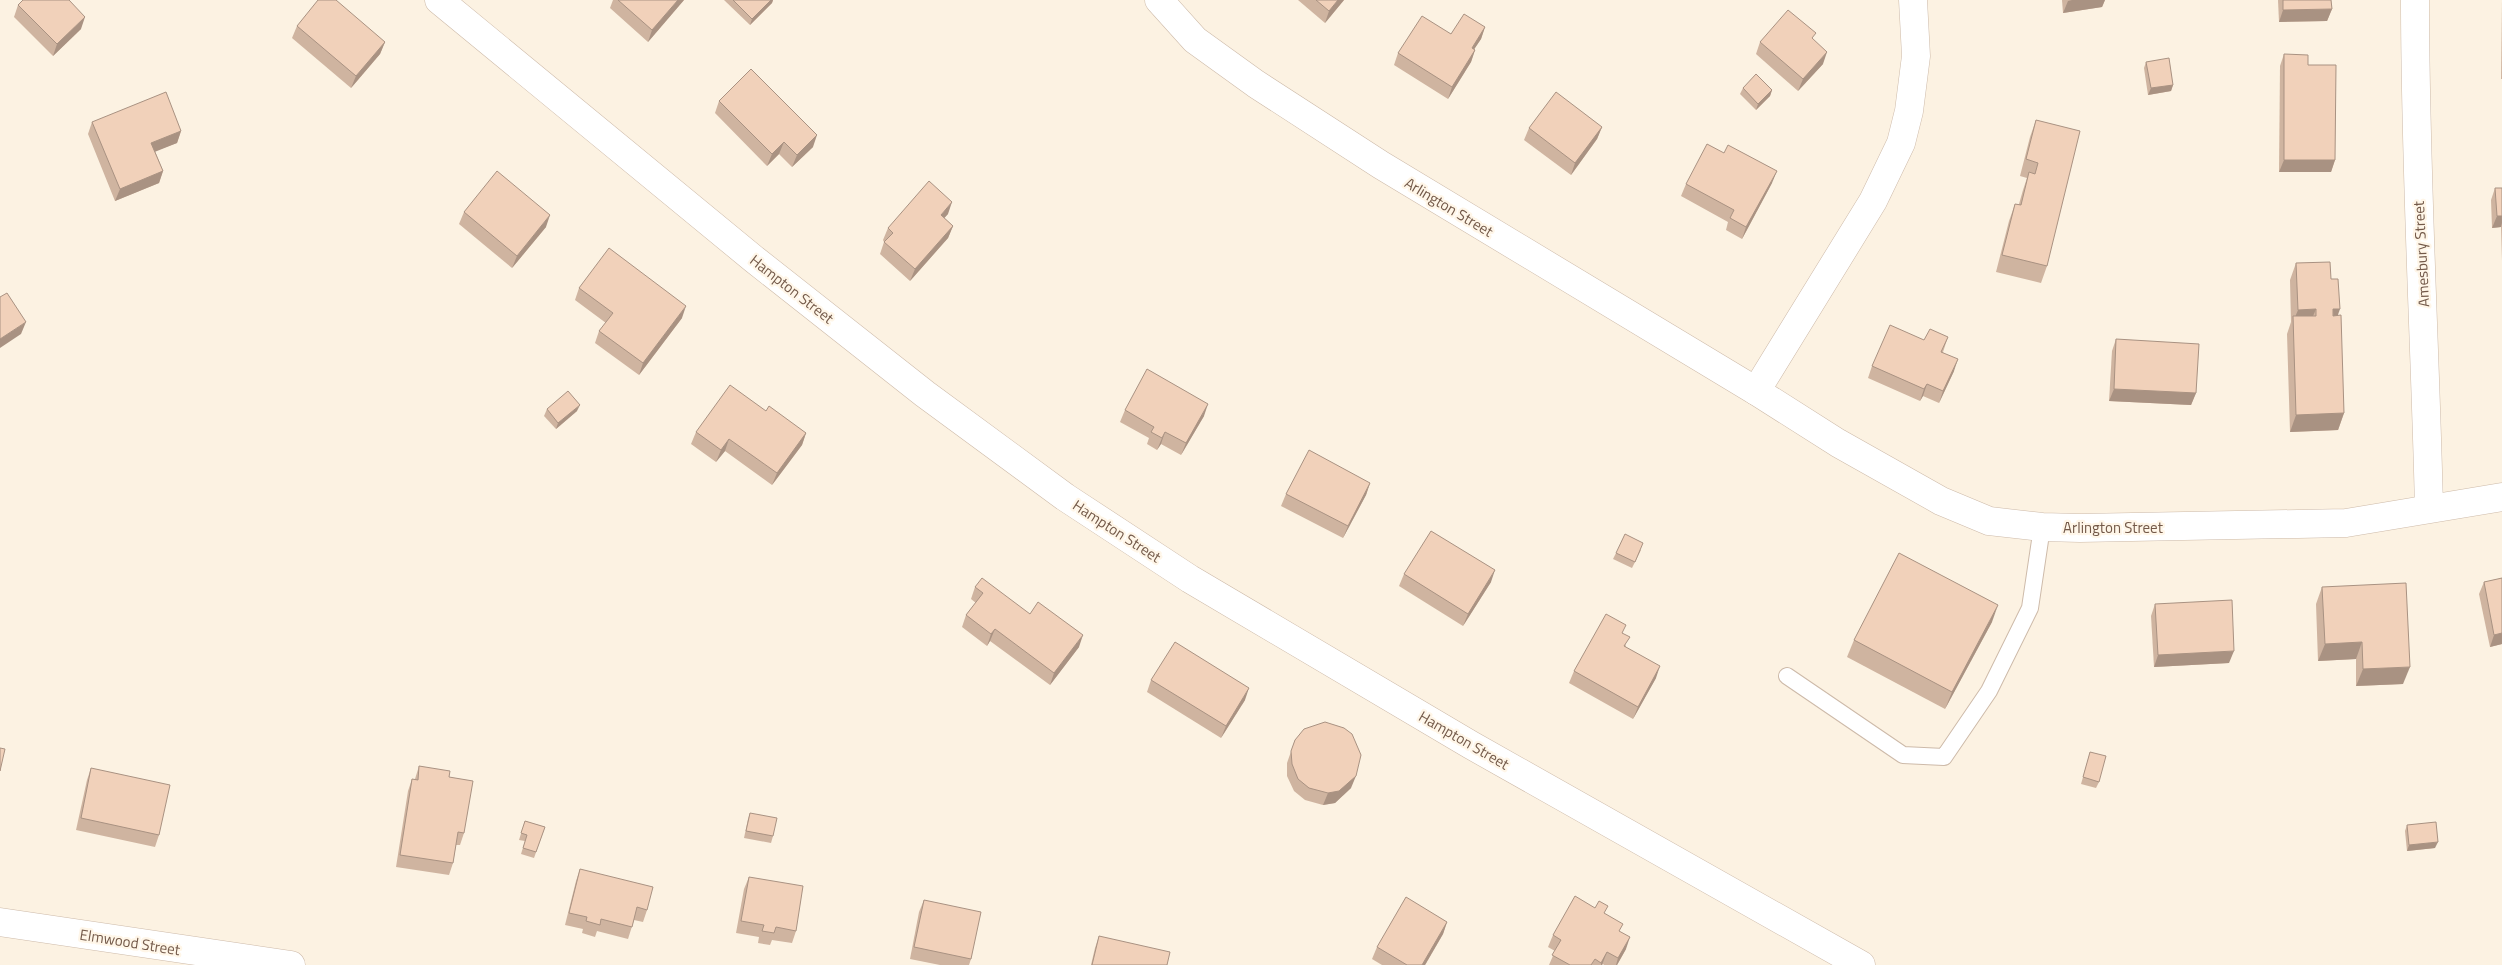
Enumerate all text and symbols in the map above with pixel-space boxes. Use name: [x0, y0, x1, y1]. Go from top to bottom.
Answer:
street label: Arlington Street: [1400, 171, 1498, 243]
street label: Amesbury Street: [2407, 200, 2435, 308]
street label: Hampton Street: [745, 249, 840, 330]
street label: Hampton Street: [1068, 494, 1166, 569]
street label: Arlington Street: [2063, 516, 2164, 539]
street label: Hampton Street: [1414, 705, 1514, 776]
street label: Elmwood Street: [78, 923, 183, 961]

